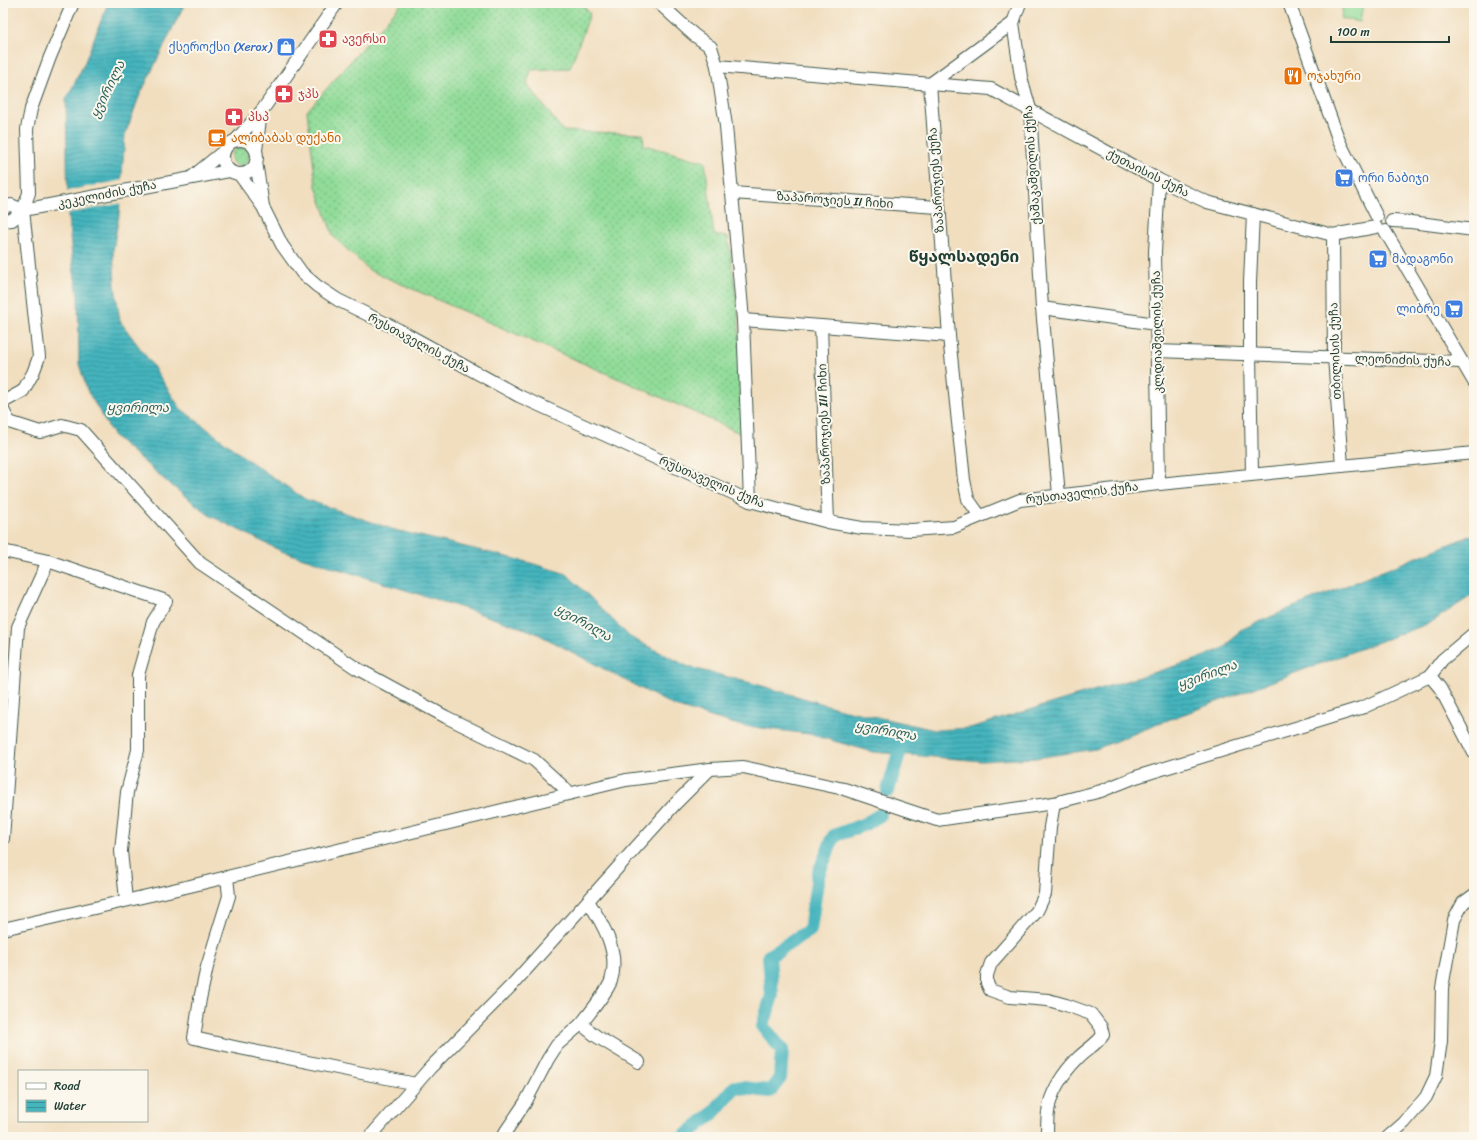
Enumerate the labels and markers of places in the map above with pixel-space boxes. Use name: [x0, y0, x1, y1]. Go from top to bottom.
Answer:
pharmacy icon: ავერსი: [317, 28, 339, 50]
place label: ავერსი: [342, 28, 386, 50]
place label: ქსეროქსი (Xerox): [169, 36, 273, 58]
shop icon: ქსეროქსი (Xerox): [275, 36, 297, 58]
restaurant icon: ოჯახური: [1282, 65, 1304, 87]
place label: ოჯახური: [1307, 65, 1361, 87]
pharmacy icon: ჯპს: [273, 83, 295, 105]
place label: ჯპს: [298, 83, 319, 105]
pharmacy icon: პსპ: [223, 106, 245, 128]
place label: პსპ: [248, 106, 269, 128]
cafe icon: ალიბაბას დუქანი: [206, 127, 228, 149]
place label: ალიბაბას დუქანი: [231, 127, 341, 149]
supermarket icon: ორი ნაბიჯი: [1333, 167, 1355, 189]
place label: ორი ნაბიჯი: [1358, 167, 1429, 189]
supermarket icon: მადაგონი: [1367, 248, 1389, 270]
place label: მადაგონი: [1392, 248, 1454, 270]
place label: ლიბრე: [1396, 298, 1440, 320]
supermarket icon: ლიბრე: [1443, 298, 1465, 320]

